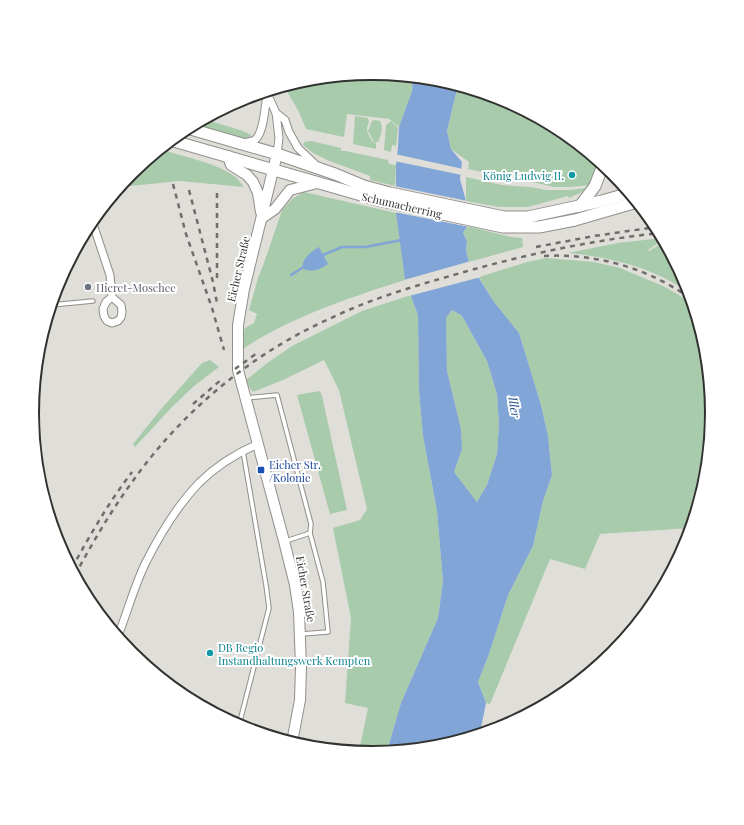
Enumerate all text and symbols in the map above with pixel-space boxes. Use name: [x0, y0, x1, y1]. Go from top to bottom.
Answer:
place label: König Ludwig II.: [483, 168, 564, 183]
marker: König Ludwig II.: [567, 170, 577, 180]
street label: Schumacherring: [360, 188, 444, 222]
street label: Eicher Straße: [223, 234, 253, 303]
place label: Hicret-Moschee: [96, 280, 176, 295]
marker: Hicret-Moschee: [83, 282, 93, 292]
water label: Iller: [505, 394, 525, 419]
place label: Eicher Str. /Kolonie: [269, 457, 321, 485]
marker: Eicher Str. /Kolonie: [256, 465, 266, 475]
street label: Eicher Straße: [293, 555, 319, 624]
place label: DB Regio Instandhaltungswerk Kempten: [218, 640, 371, 668]
marker: DB Regio Instandhaltungswerk Kempten: [205, 648, 215, 658]

